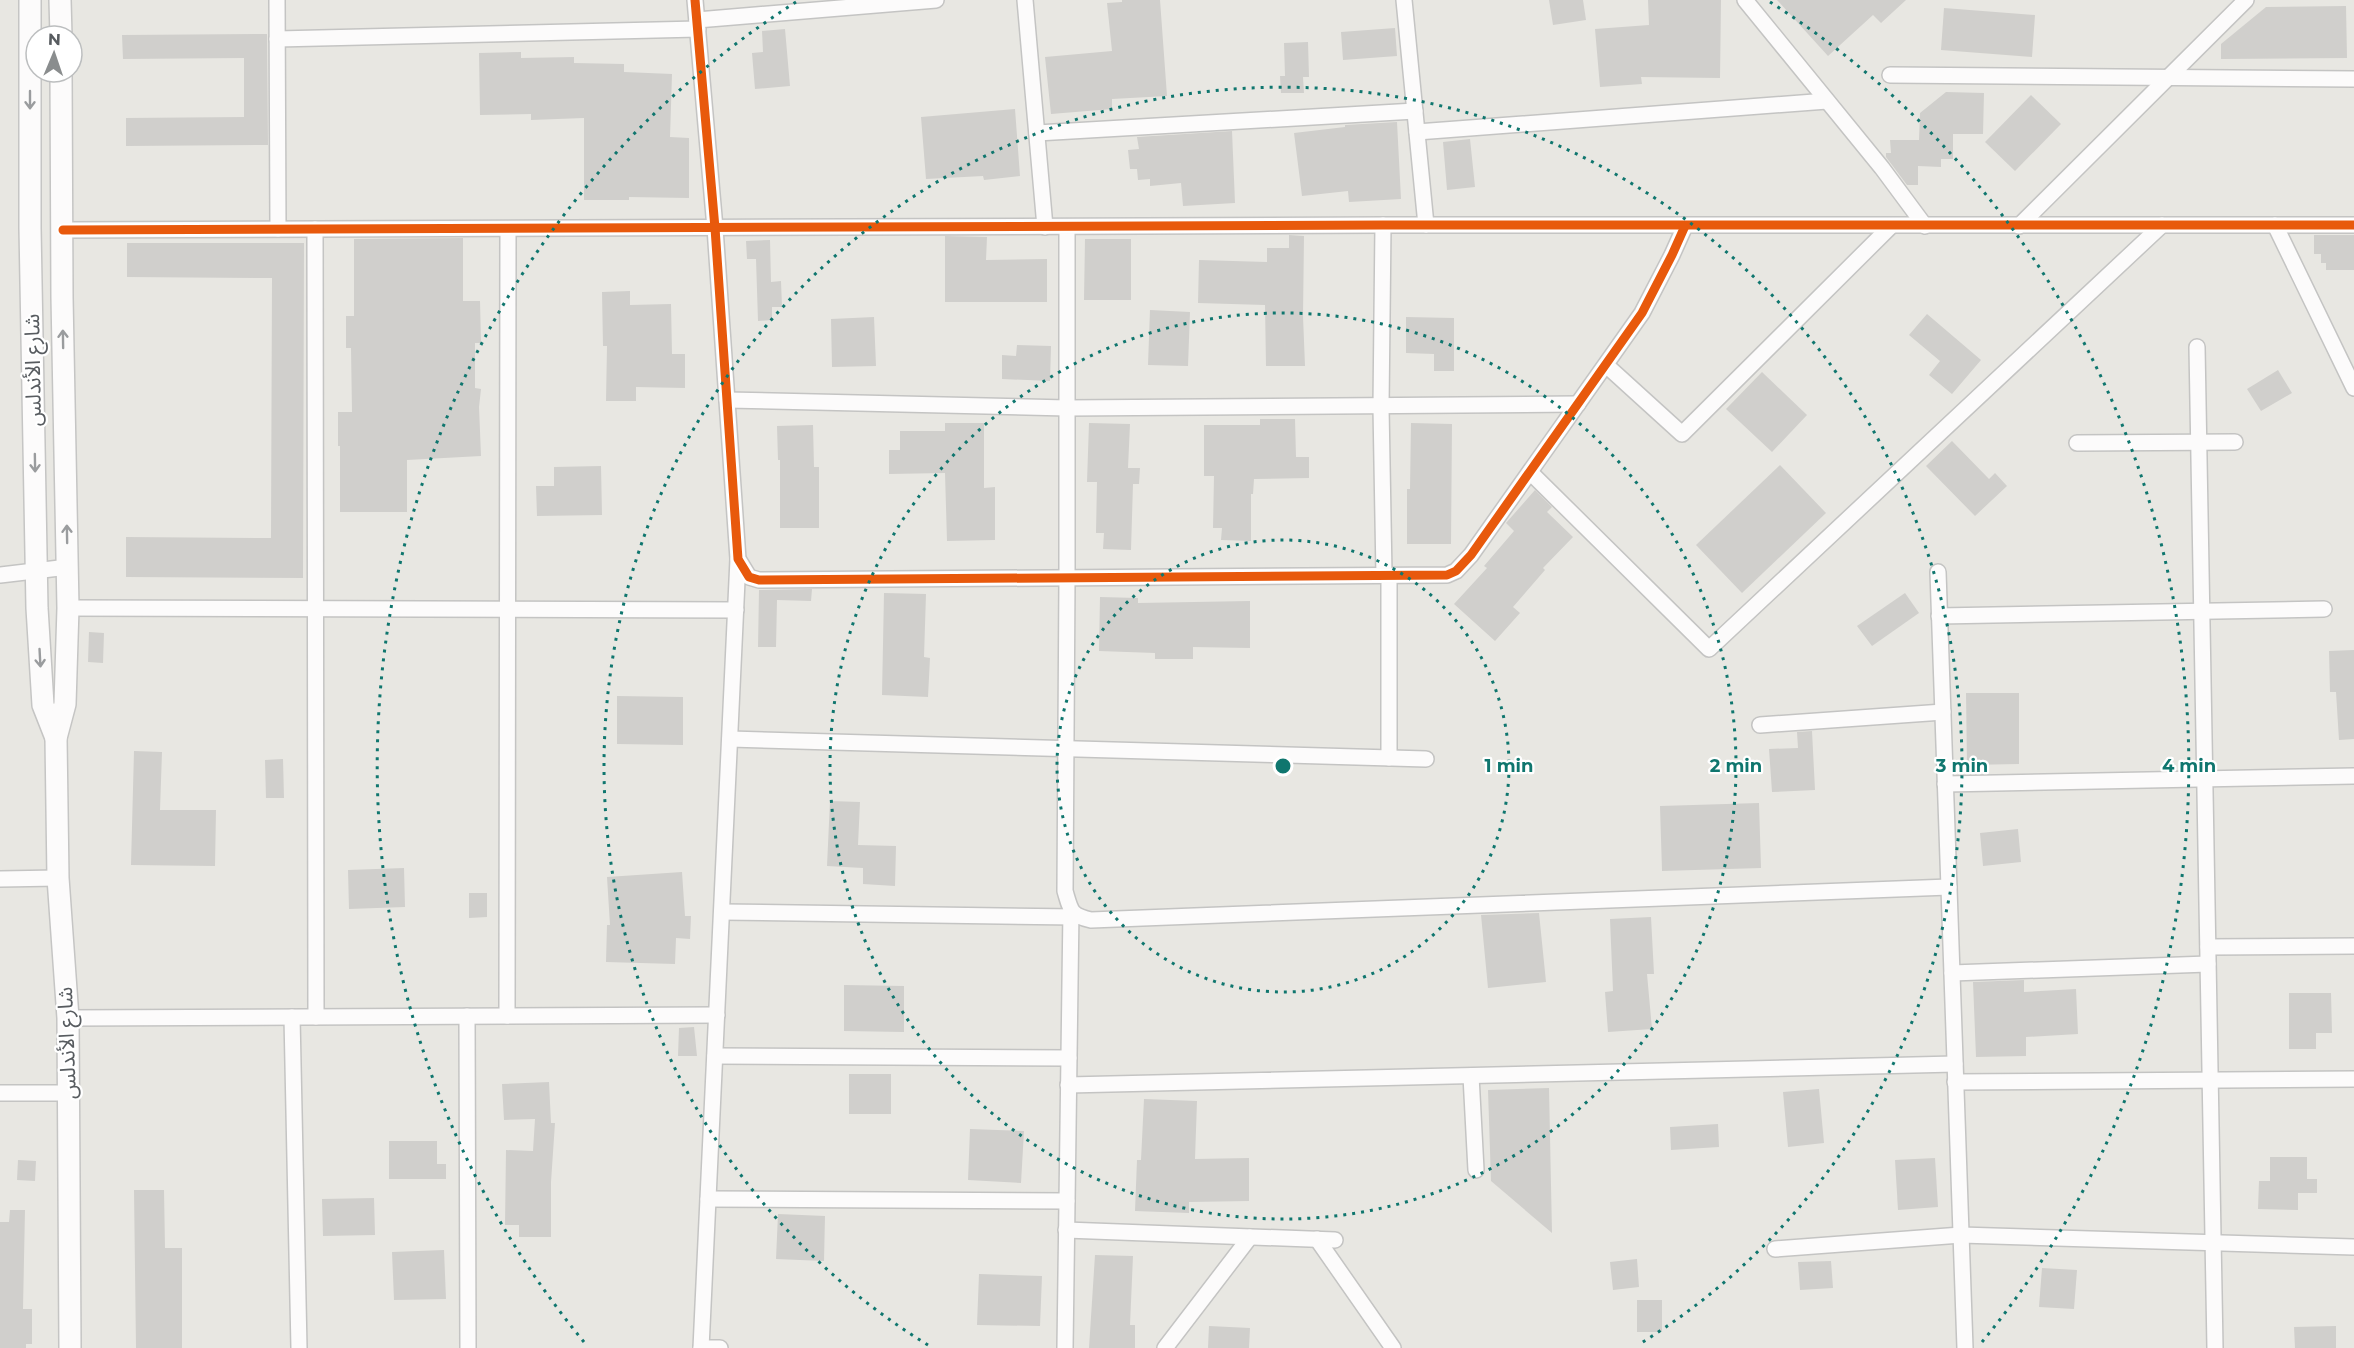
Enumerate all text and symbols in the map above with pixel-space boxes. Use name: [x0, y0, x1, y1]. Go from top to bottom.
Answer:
north arrow: [24, 24, 84, 84]
text: N: [48, 30, 61, 49]
one-way arrow: [24, 90, 36, 110]
street label: شارع الأندلس: [19, 313, 49, 427]
one-way arrow: [57, 330, 69, 350]
one-way arrow: [29, 453, 40, 473]
one-way arrow: [61, 525, 73, 545]
one-way arrow: [35, 648, 46, 668]
text: 1 min: [1485, 755, 1533, 777]
text: 2 min: [1710, 755, 1762, 777]
text: 3 min: [1935, 755, 1988, 777]
text: 4 min: [2162, 755, 2216, 777]
centre of rings: [1273, 756, 1293, 776]
street label: شارع الأندلس: [52, 986, 84, 1100]

